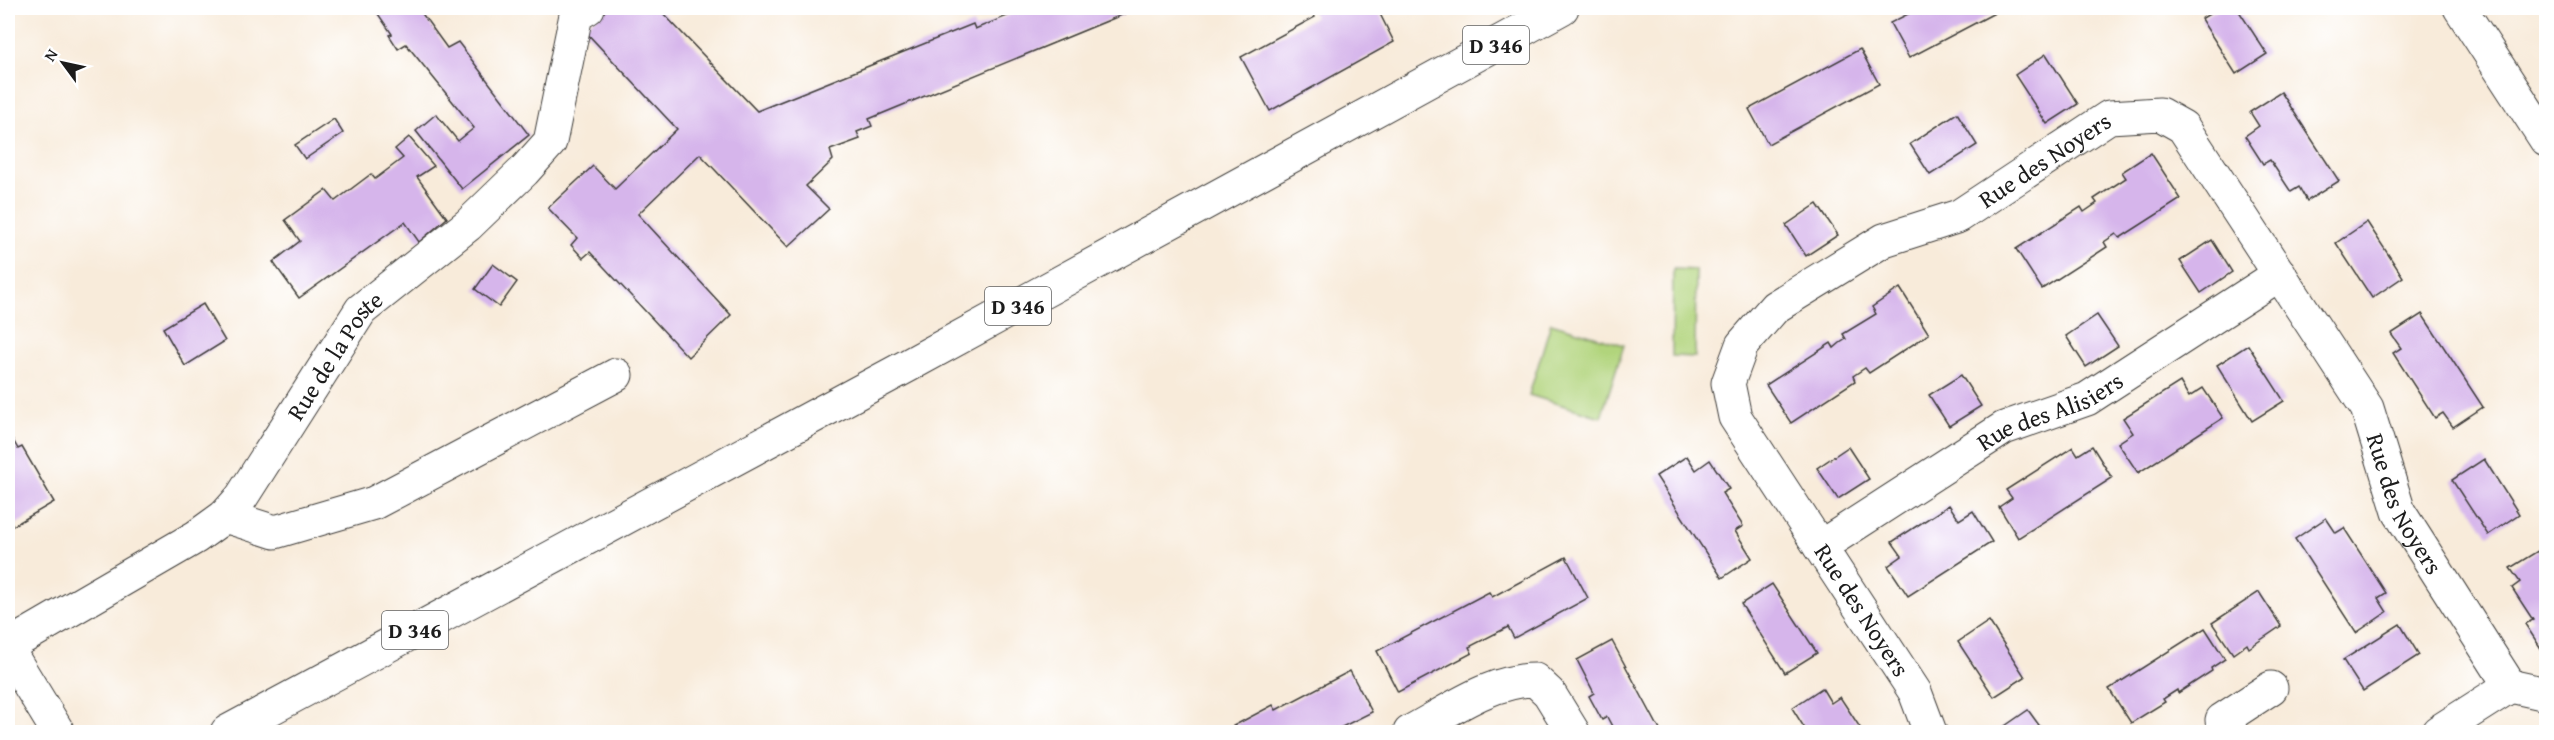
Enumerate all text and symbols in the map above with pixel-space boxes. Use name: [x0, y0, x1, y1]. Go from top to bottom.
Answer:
road number: D 346: [1463, 26, 1529, 64]
north arrow: [33, 33, 93, 93]
text: N: [37, 44, 64, 66]
street label: Rue des Noyers: [1971, 103, 2118, 216]
street label: Rue de la Poste: [278, 282, 390, 427]
road number: D 346: [985, 287, 1051, 325]
street label: Rue des Alisiers: [1969, 363, 2130, 459]
street label: Rue des Noyers: [2358, 429, 2452, 581]
street label: Rue des Noyers: [1806, 537, 1918, 683]
road number: D 346: [382, 611, 448, 649]

